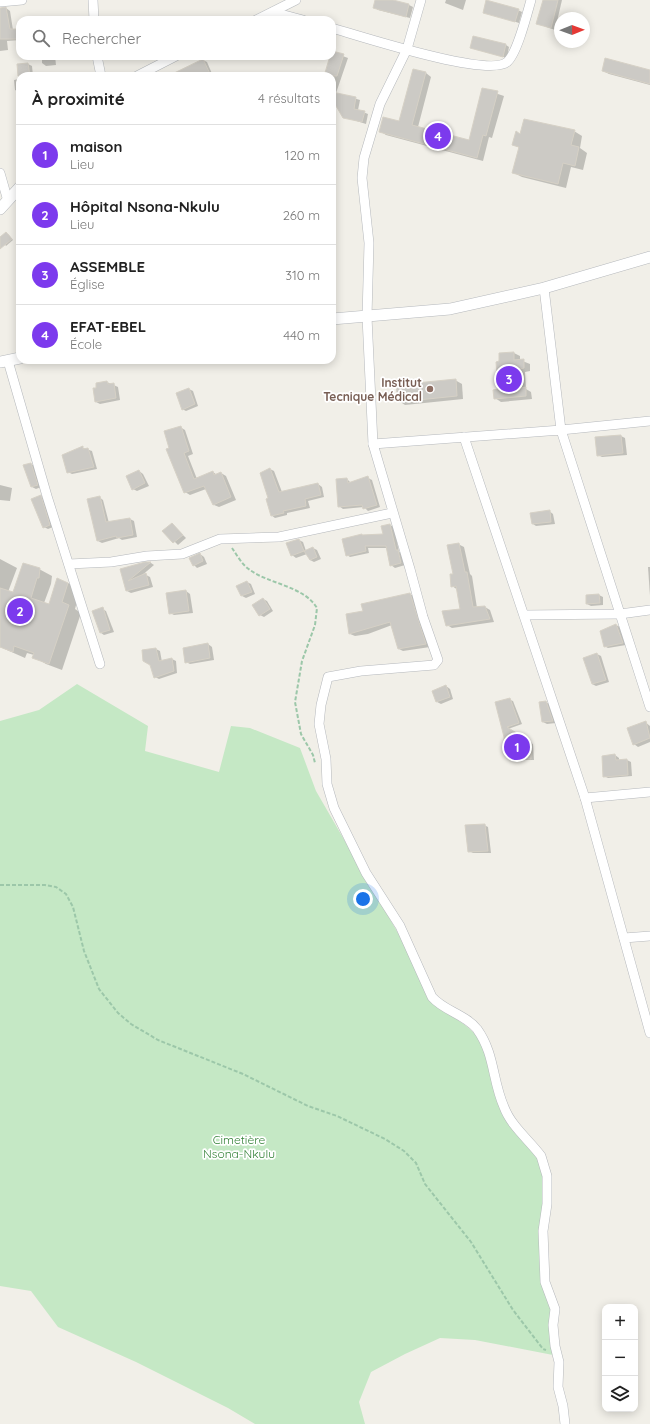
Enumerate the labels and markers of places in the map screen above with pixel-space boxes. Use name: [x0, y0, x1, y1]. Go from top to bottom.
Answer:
pin: 4: [425, 121, 451, 151]
pin: 3: [496, 364, 522, 394]
place label: Institut Tecnique Médical: [323, 375, 422, 404]
marker: Institut Tecnique Médical: [425, 384, 435, 394]
pin: 2: [7, 596, 33, 626]
pin: 1: [504, 732, 530, 762]

